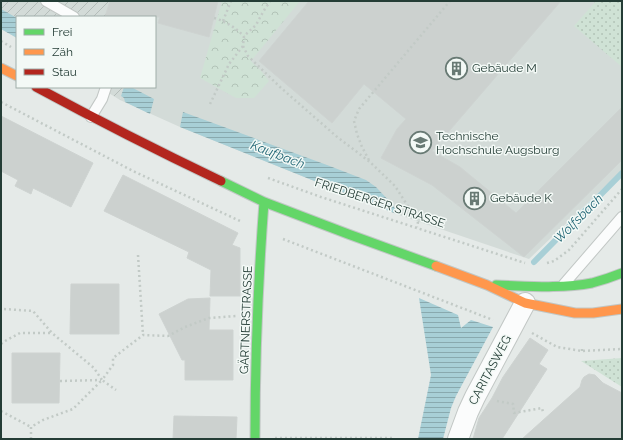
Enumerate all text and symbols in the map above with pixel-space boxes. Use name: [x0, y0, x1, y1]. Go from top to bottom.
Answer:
legend: [16, 16, 156, 88]
text: Frei: [52, 25, 72, 39]
text: Zäh: [52, 45, 73, 59]
building icon: Gebäude M: [444, 55, 470, 81]
place label: Gebäude M: [472, 61, 537, 75]
text: Stau: [52, 65, 77, 79]
place label: Technische Hochschule Augsburg: [436, 129, 559, 157]
school or university icon: Technische Hochschule Augsburg: [408, 130, 434, 156]
water label: Kaufbach: [249, 137, 307, 172]
street label: FRIEDBERGER STRASSE: [313, 175, 447, 231]
building icon: Gebäude K: [461, 185, 487, 211]
place label: Gebäude K: [490, 191, 552, 205]
water label: Wolfsbach: [551, 191, 606, 246]
street label: GÄRTNERSTRASSE: [237, 266, 255, 374]
street label: CARITASWEG: [466, 333, 514, 407]

